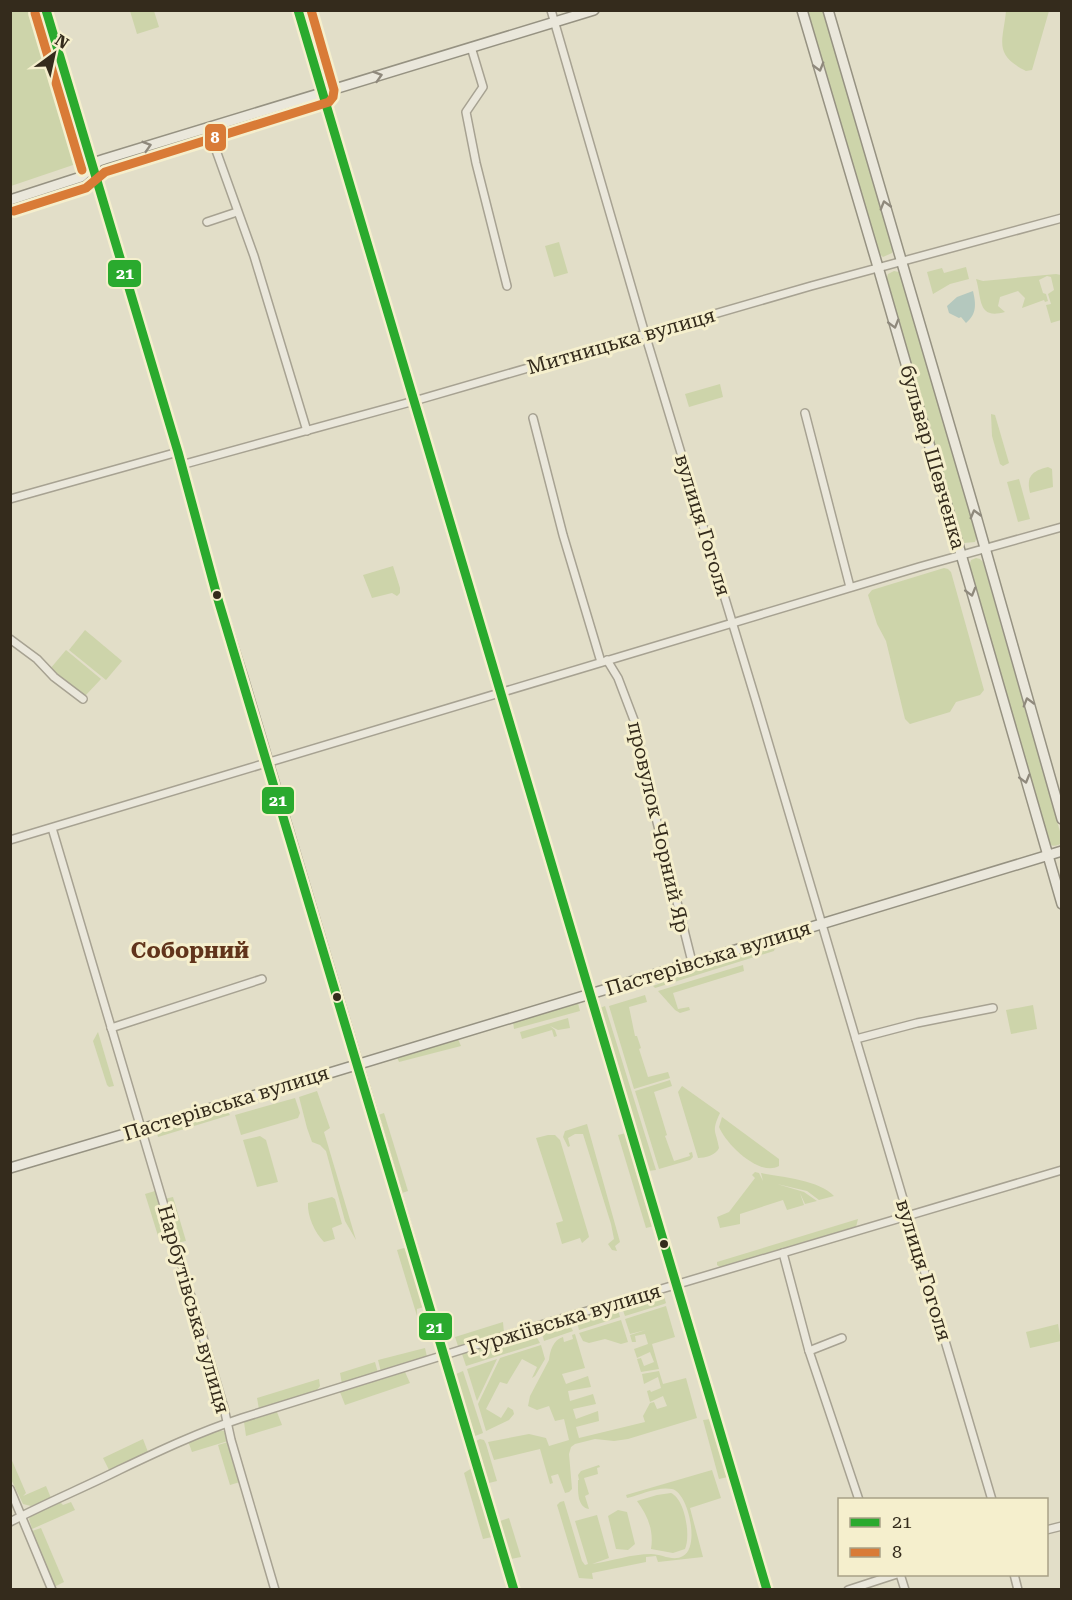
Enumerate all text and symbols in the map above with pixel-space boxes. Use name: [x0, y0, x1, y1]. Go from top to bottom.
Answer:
north arrow: [24, 24, 84, 84]
text: N: [52, 31, 72, 53]
one-way arrow: [812, 61, 824, 72]
one-way arrow: [372, 70, 383, 83]
line badge: 8: [204, 123, 227, 152]
text: 8: [211, 128, 220, 147]
one-way arrow: [141, 141, 152, 153]
one-way arrow: [880, 200, 892, 211]
line badge: 21: [107, 259, 142, 288]
text: 21: [116, 264, 134, 283]
street label: Митницька вулиця: [524, 303, 718, 379]
one-way arrow: [887, 318, 899, 328]
street label: бульвар Шевченка: [895, 362, 971, 552]
street label: вулиця Гоголя: [670, 451, 736, 599]
one-way arrow: [970, 510, 983, 520]
one-way arrow: [964, 586, 976, 597]
unlabelled marker: [211, 589, 223, 601]
one-way arrow: [1023, 697, 1035, 708]
street label: провулок Чорний Яр: [623, 719, 695, 935]
one-way arrow: [1018, 773, 1030, 784]
line badge: 21: [261, 786, 295, 815]
text: 21: [269, 791, 287, 810]
street label: Пастерівська вулиця: [602, 915, 814, 1001]
district label: Соборний: [131, 938, 249, 963]
unlabelled marker: [331, 991, 343, 1003]
street label: Пастерівська вулиця: [120, 1060, 332, 1146]
street label: вулиця Гоголя: [891, 1196, 957, 1344]
street label: Нарбутівська вулиця: [153, 1202, 235, 1416]
unlabelled marker: [658, 1238, 670, 1250]
street label: Гуржіївська вулиця: [464, 1278, 664, 1360]
line badge: 21: [418, 1312, 453, 1341]
text: 21: [426, 1318, 444, 1337]
legend: [838, 1498, 1048, 1576]
text: 21: [892, 1511, 912, 1532]
text: 8: [892, 1541, 902, 1562]

